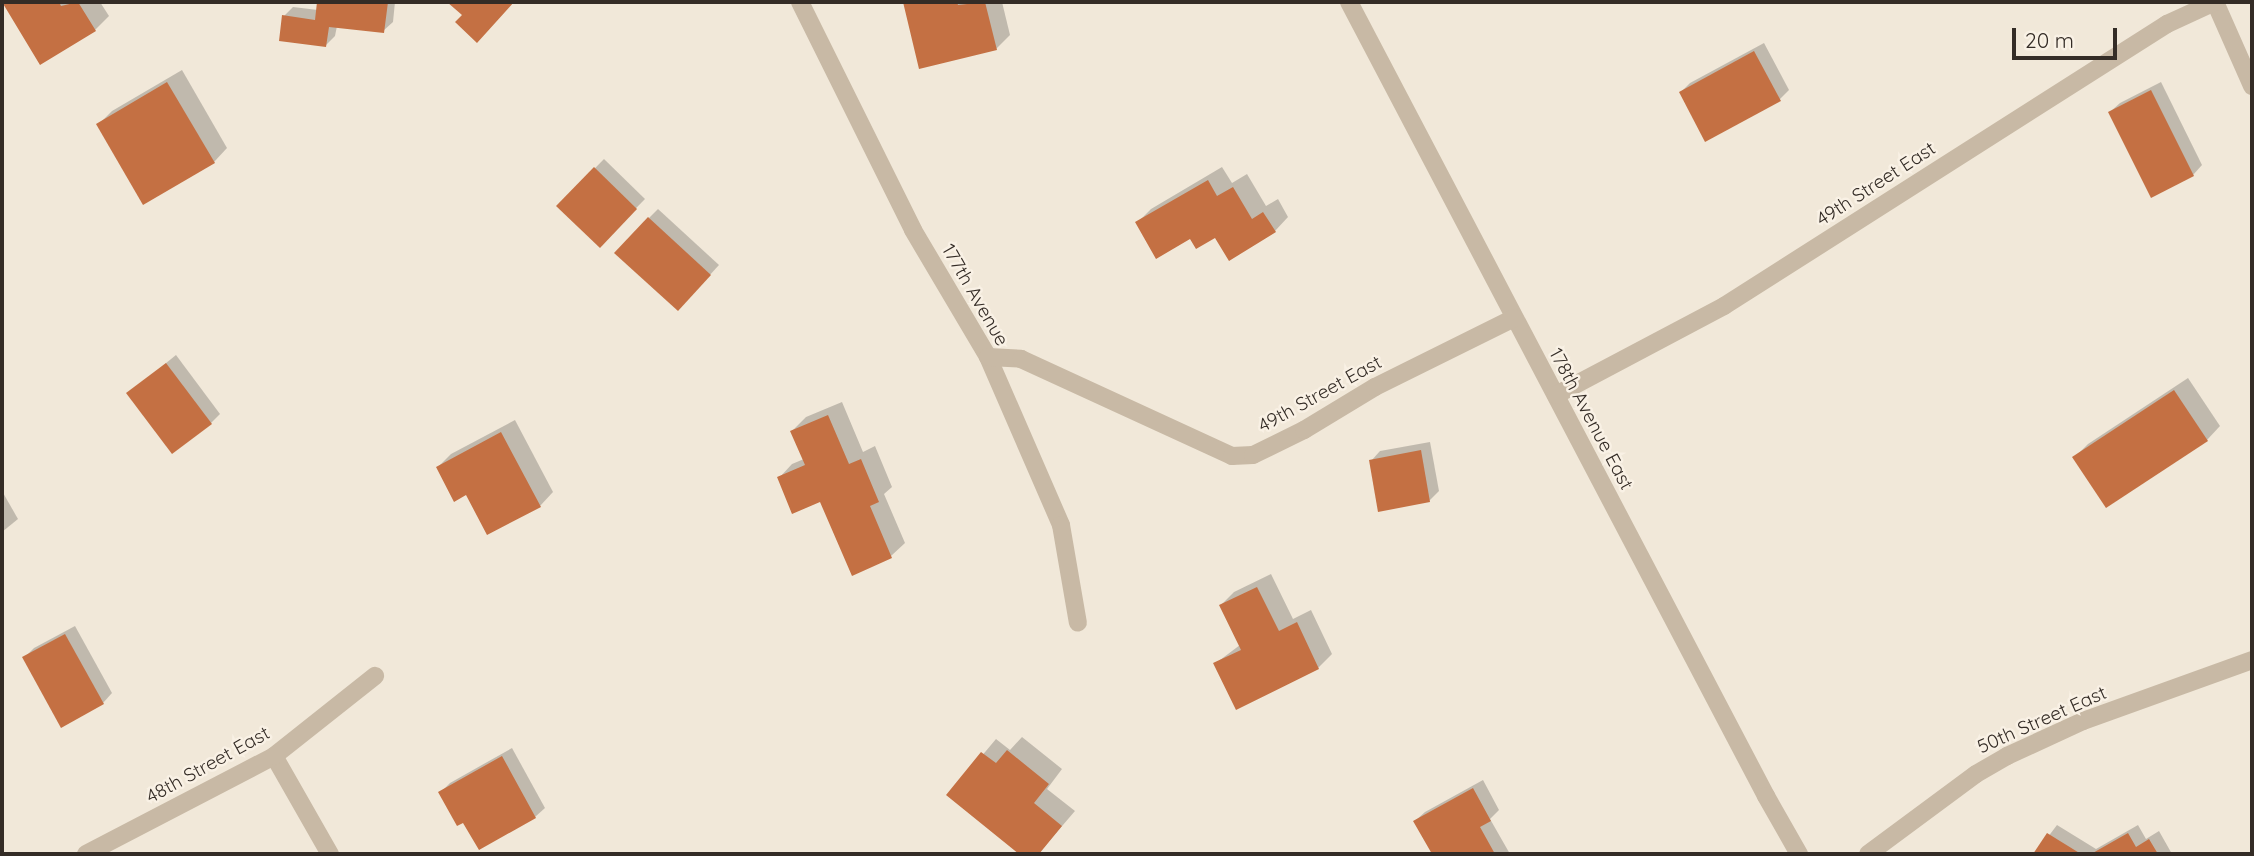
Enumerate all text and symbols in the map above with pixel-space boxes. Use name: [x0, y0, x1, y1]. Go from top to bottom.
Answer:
scale bar: [2016, 14, 2121, 58]
text: 20 m: [2025, 27, 2074, 53]
street label: 49th Street East: [1812, 137, 1940, 231]
street label: 177th Avenue: [937, 240, 1013, 350]
street label: 178th Avenue East: [1544, 344, 1638, 494]
street label: 49th Street East: [1254, 351, 1386, 437]
street label: 50th Street East: [1974, 681, 2110, 759]
street label: 48th Street East: [142, 722, 274, 808]

